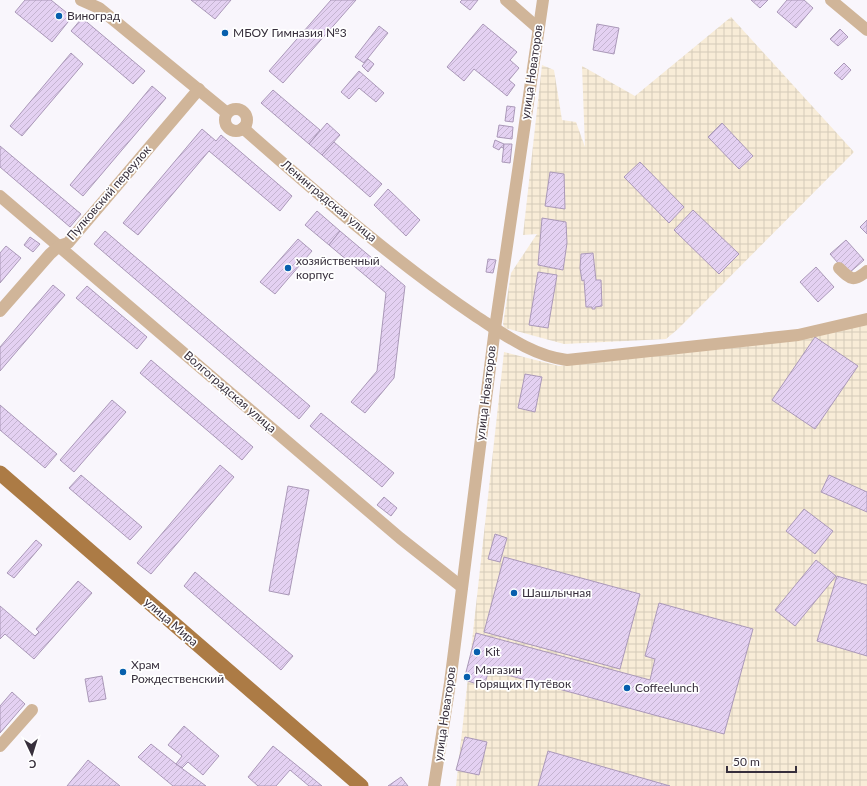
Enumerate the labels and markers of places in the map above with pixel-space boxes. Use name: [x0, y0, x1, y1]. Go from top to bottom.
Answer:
place label: Виноград: [67, 8, 121, 23]
marker: Виноград: [54, 11, 64, 21]
place label: МБОУ Гимназия №3: [233, 25, 347, 40]
marker: МБОУ Гимназия №3: [220, 28, 230, 38]
place label: хозяйственный корпус: [296, 253, 380, 282]
marker: хозяйственный корпус: [283, 263, 293, 273]
place label: Шашлычная: [522, 585, 591, 600]
marker: Шашлычная: [509, 588, 519, 598]
place label: Kit: [485, 644, 501, 659]
marker: Kit: [472, 647, 482, 657]
place label: Храм Рождественский: [131, 657, 224, 686]
place label: Магазин Горящих Путёвок: [475, 662, 572, 691]
marker: Храм Рождественский: [118, 667, 128, 677]
marker: Магазин Горящих Путёвок: [462, 672, 472, 682]
place label: Coffeelunch: [635, 680, 699, 695]
marker: Coffeelunch: [622, 683, 632, 693]

